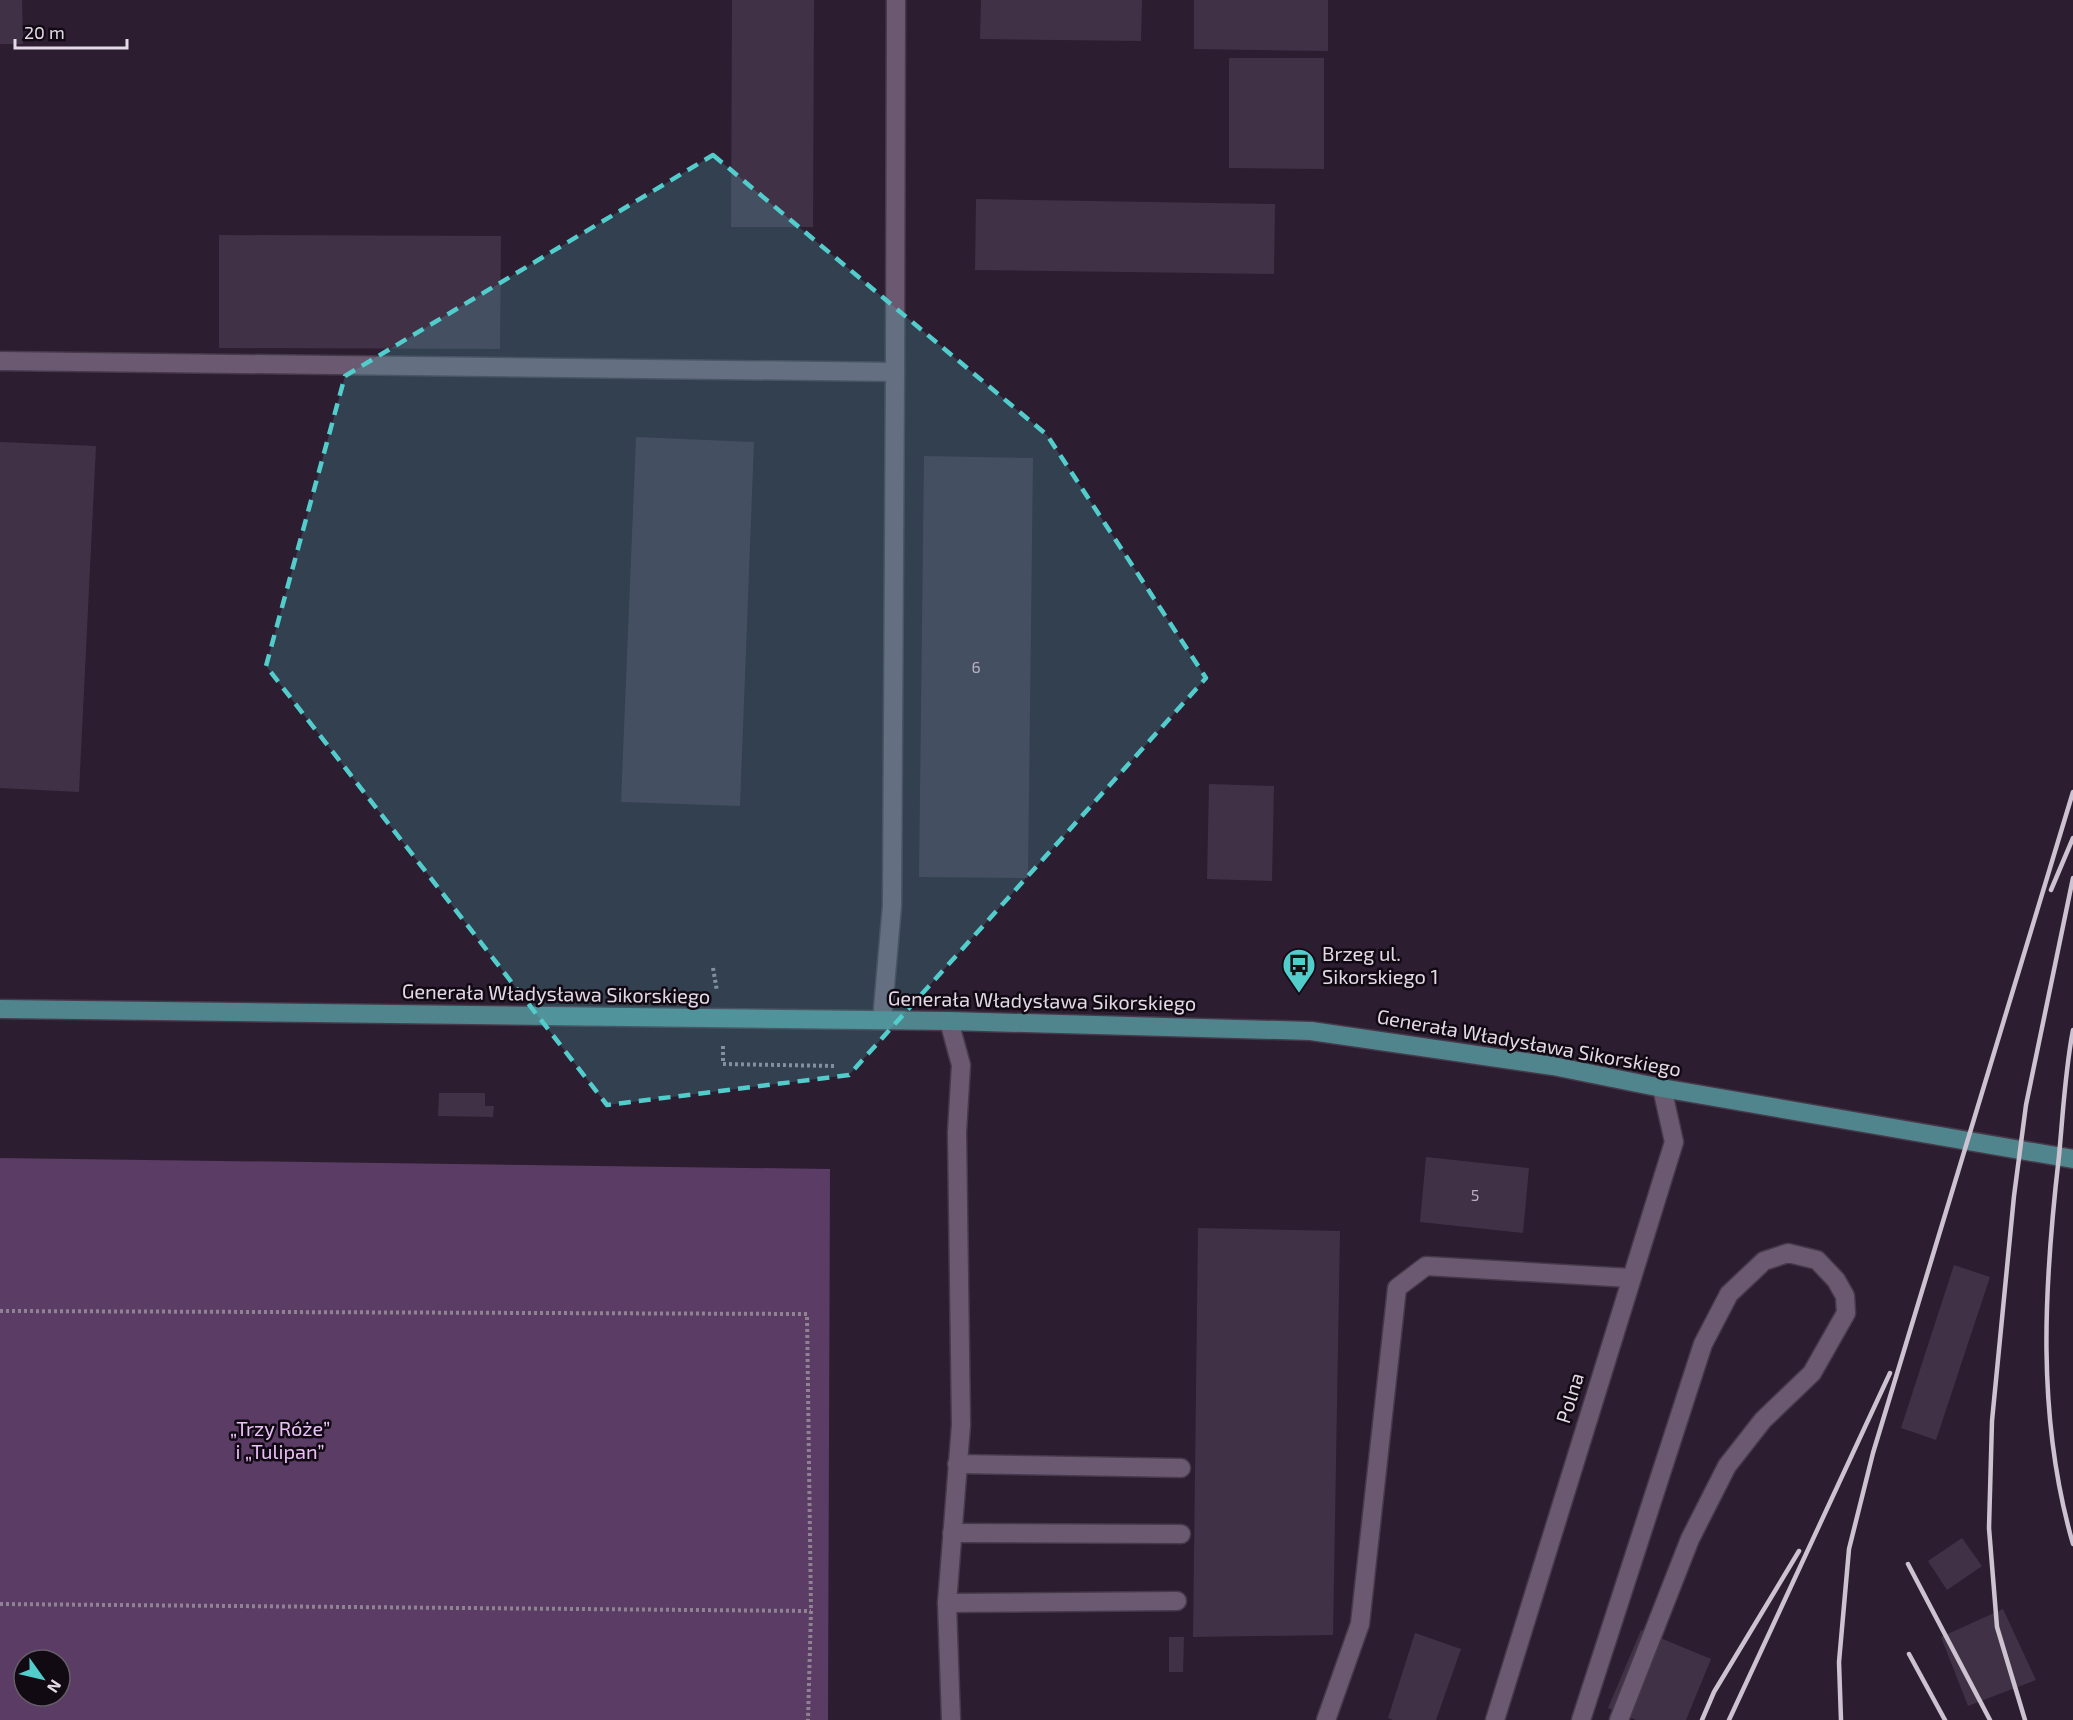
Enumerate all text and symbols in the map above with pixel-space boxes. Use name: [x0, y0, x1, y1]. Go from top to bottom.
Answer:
scale bar: [15, 12, 128, 50]
text: 20 m: [24, 21, 65, 43]
house number: 6: [971, 657, 981, 676]
place label: Brzeg ul. Sikorskiego 1: [1322, 941, 1438, 988]
bus stop icon: Brzeg ul. Sikorskiego 1: [1281, 947, 1317, 994]
street label: Generała Władysława Sikorskiego: [402, 978, 710, 1008]
street label: Generała Władysława Sikorskiego: [888, 985, 1196, 1015]
street label: Generała Władysława Sikorskiego: [1375, 1003, 1683, 1081]
house number: 5: [1471, 1185, 1479, 1204]
street label: Polna: [1550, 1370, 1588, 1426]
park label: „Trzy Róże” i „Tulipan”: [230, 1416, 330, 1463]
north arrow: [12, 1648, 72, 1708]
text: N: [44, 1677, 66, 1697]

